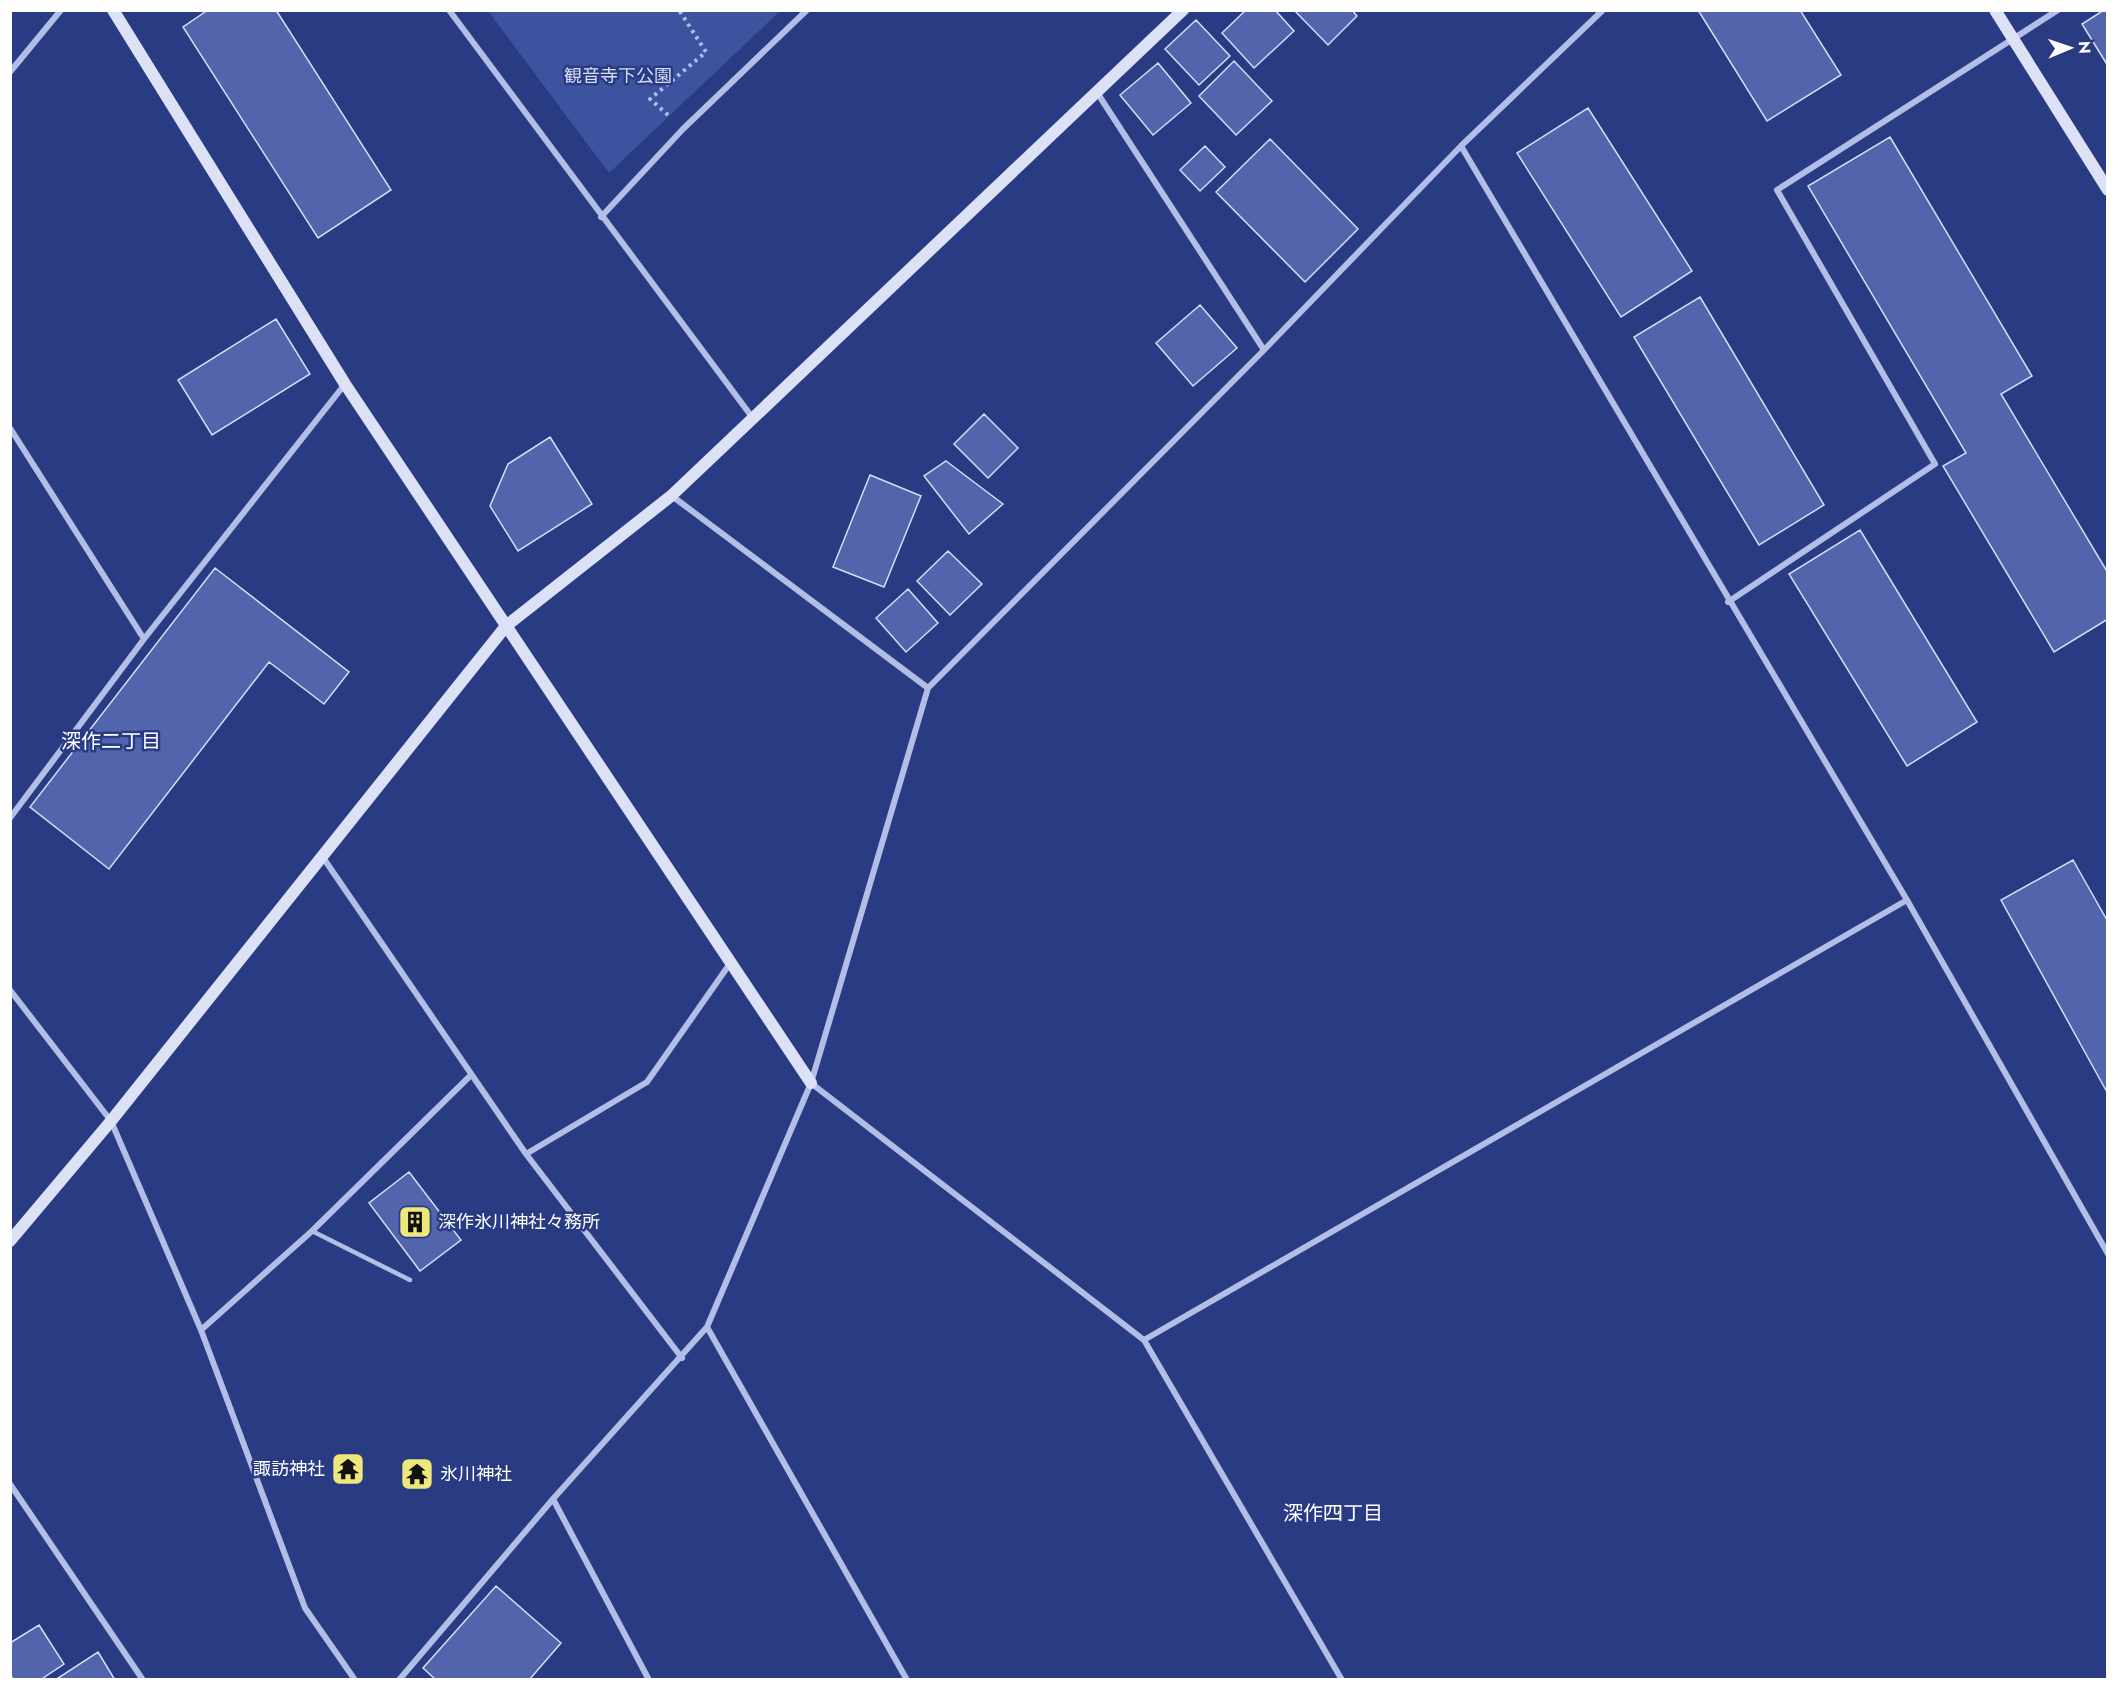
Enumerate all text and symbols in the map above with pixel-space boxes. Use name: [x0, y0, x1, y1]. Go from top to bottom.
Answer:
north arrow: [2040, 18, 2100, 78]
text: N: [2073, 41, 2096, 54]
park label: 観音寺下公園: [564, 63, 672, 89]
district label: 深作二丁目: [61, 727, 161, 756]
building icon: 深作氷川神社々務所: [397, 1204, 433, 1240]
place label: 深作氷川神社々務所: [438, 1209, 600, 1235]
temple icon: 諏訪神社: [330, 1451, 366, 1487]
place label: 諏訪神社: [253, 1456, 325, 1482]
temple icon: 氷川神社: [399, 1456, 435, 1492]
place label: 氷川神社: [440, 1461, 512, 1487]
district label: 深作四丁目: [1283, 1499, 1383, 1528]

